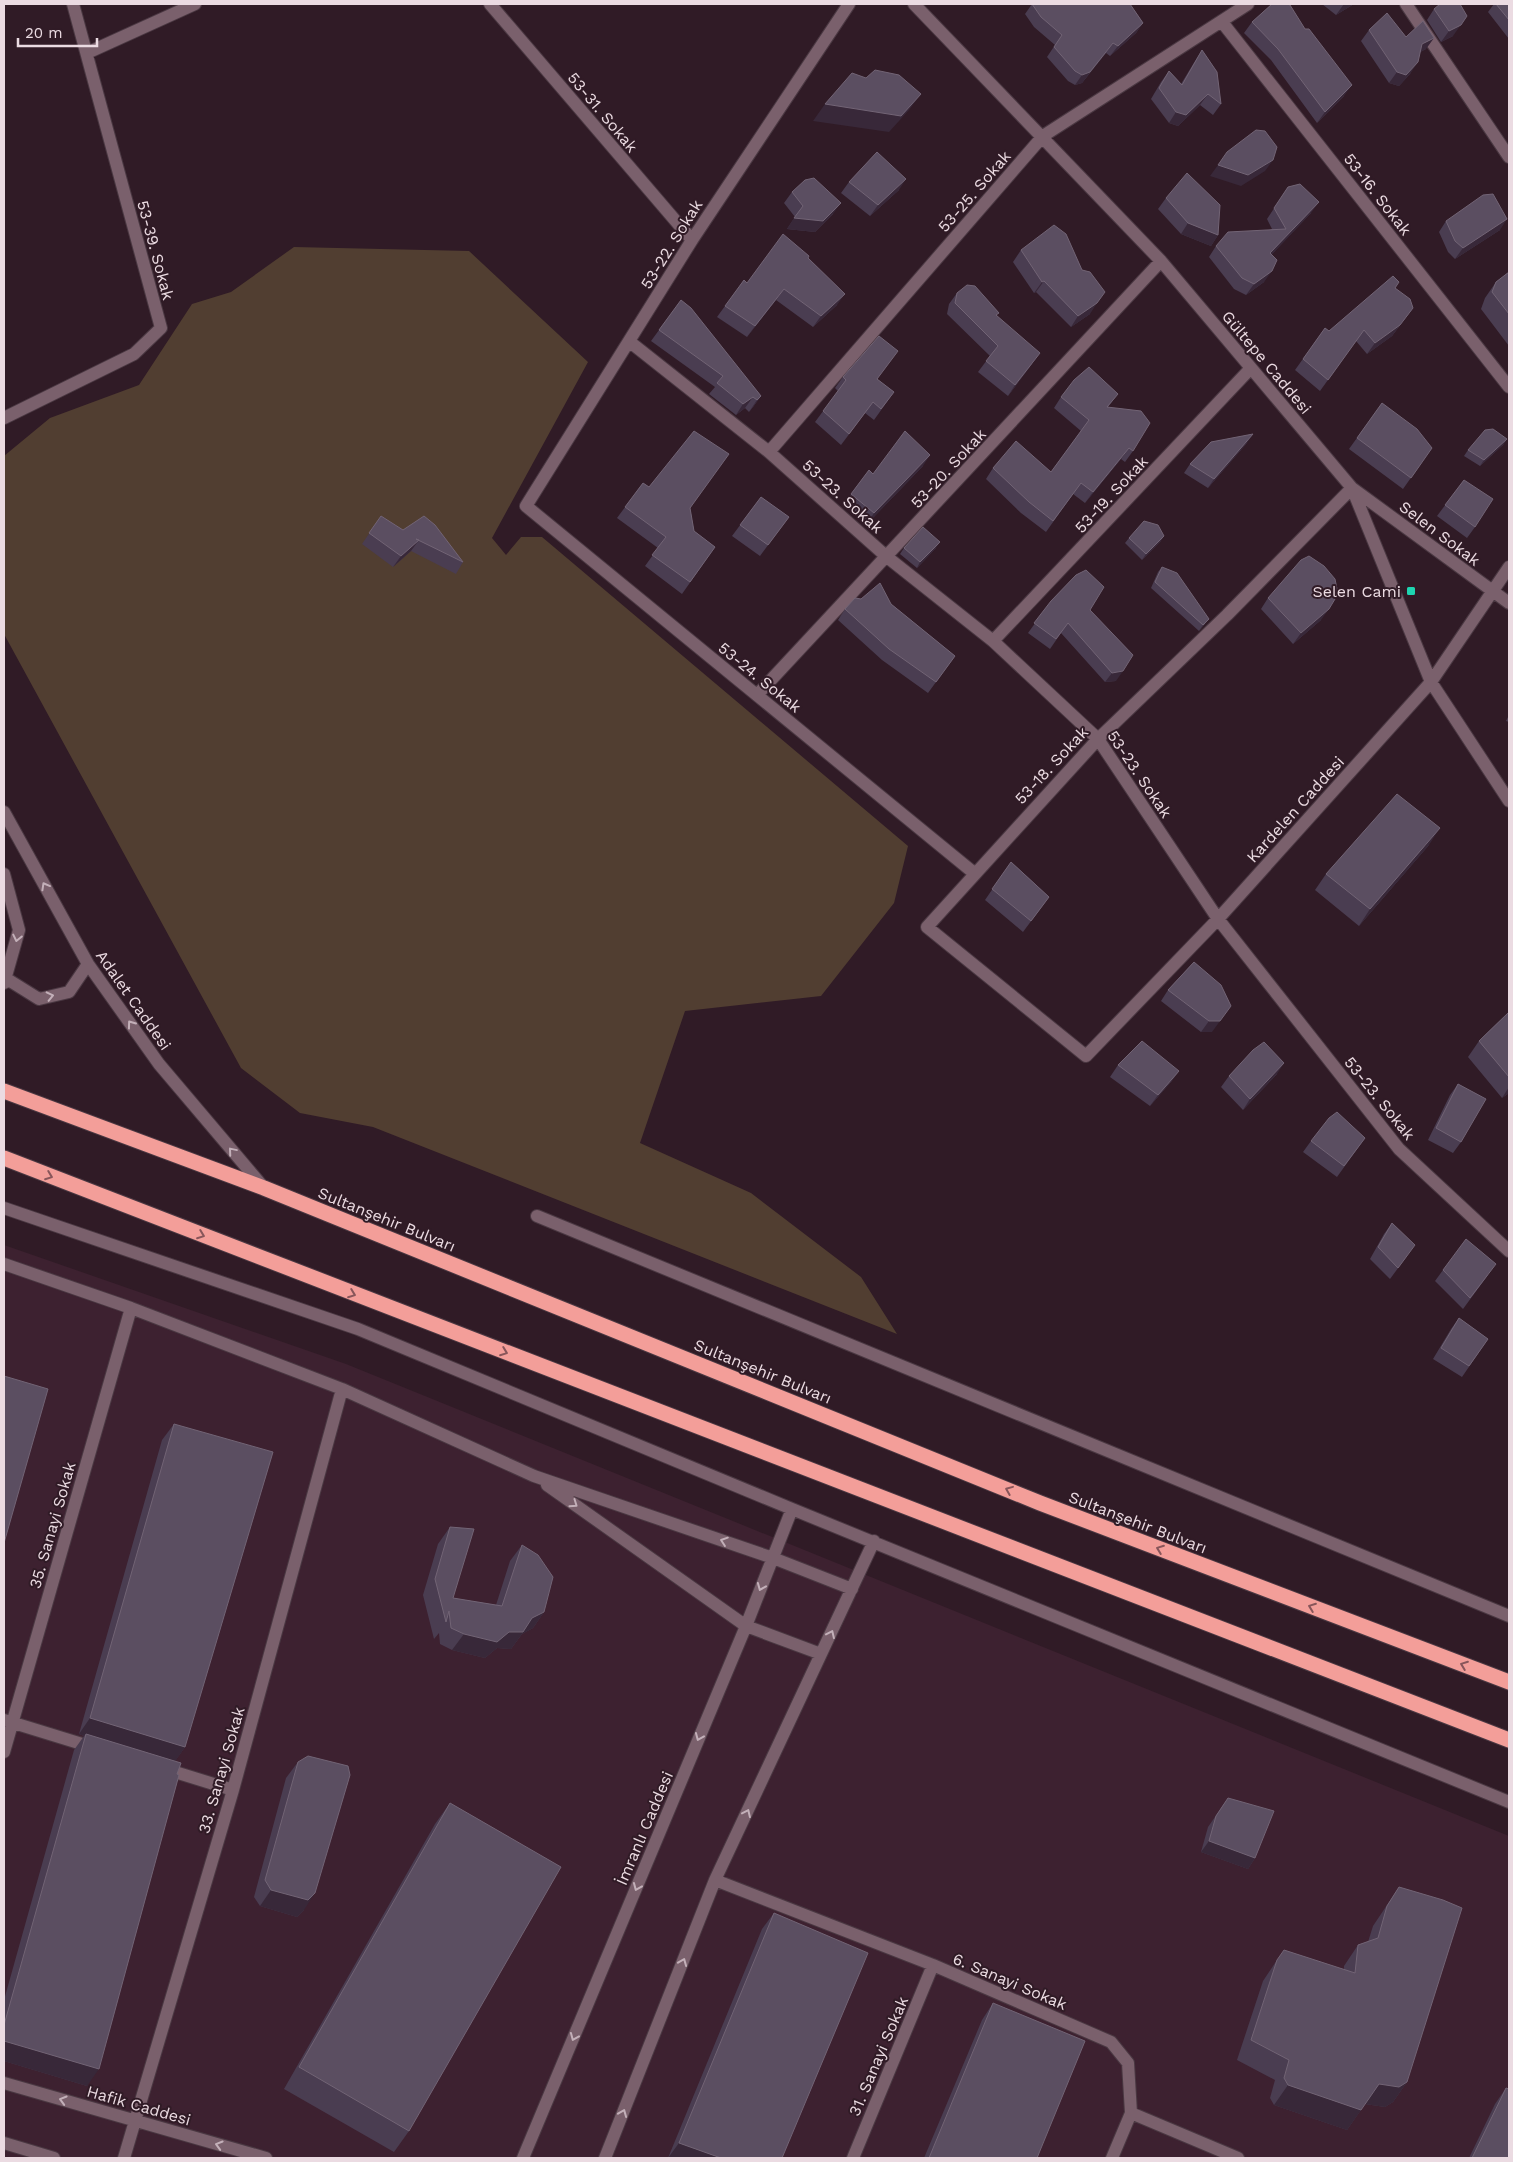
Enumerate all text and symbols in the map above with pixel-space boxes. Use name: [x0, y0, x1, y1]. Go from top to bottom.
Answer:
scale bar: [18, 15, 96, 47]
text: 20 m: [25, 24, 63, 42]
street label: 53-31. Sokak: [564, 68, 642, 156]
street label: 53-25. Sokak: [934, 147, 1015, 236]
street label: 53-16. Sokak: [1340, 150, 1415, 239]
street label: 53-22. Sokak: [636, 196, 706, 292]
street label: 53-39. Sokak: [133, 198, 178, 302]
street label: Gültepe Caddesi: [1218, 307, 1315, 418]
street label: 53-20. Sokak: [907, 425, 990, 512]
street label: 53-19. Sokak: [1071, 452, 1152, 537]
street label: 53-23. Sokak: [799, 455, 887, 537]
street label: Selen Sokak: [1396, 497, 1484, 570]
place label: Selen Cami: [1312, 582, 1401, 601]
marker: Selen Cami: [1405, 585, 1417, 597]
street label: 53-24. Sokak: [714, 638, 805, 717]
street label: 53-18. Sokak: [1011, 723, 1092, 808]
street label: 53-23. Sokak: [1103, 727, 1176, 822]
street label: Kardelen Caddesi: [1243, 752, 1348, 866]
one-way arrow: [41, 883, 51, 892]
one-way arrow: [12, 933, 23, 942]
street label: Adalet Caddesi: [92, 947, 175, 1054]
one-way arrow: [45, 991, 54, 1002]
one-way arrow: [128, 1020, 137, 1030]
street label: 53-23. Sokak: [1340, 1053, 1419, 1144]
one-way arrow: [229, 1147, 238, 1156]
one-way arrow: [44, 1170, 53, 1180]
street label: Sultanşehir Bulvarı: [315, 1183, 458, 1256]
one-way arrow: [196, 1229, 204, 1239]
one-way arrow: [347, 1287, 356, 1298]
street label: Sultanşehir Bulvarı: [691, 1335, 834, 1408]
one-way arrow: [499, 1347, 507, 1357]
street label: 35. Sanayi Sokak: [25, 1460, 80, 1591]
one-way arrow: [1005, 1486, 1013, 1496]
street label: Sultanşehir Bulvarı: [1066, 1487, 1210, 1558]
one-way arrow: [568, 1498, 578, 1507]
one-way arrow: [721, 1537, 729, 1547]
one-way arrow: [1156, 1544, 1165, 1555]
one-way arrow: [757, 1582, 767, 1591]
one-way arrow: [1308, 1602, 1317, 1613]
one-way arrow: [825, 1630, 835, 1639]
one-way arrow: [1460, 1660, 1469, 1671]
street label: 33. Sanayi Sokak: [194, 1705, 249, 1836]
one-way arrow: [695, 1732, 706, 1741]
street label: İmranlı Caddesi: [612, 1768, 677, 1888]
one-way arrow: [741, 1809, 751, 1818]
one-way arrow: [632, 1882, 643, 1891]
street label: 6. Sanayi Sokak: [950, 1949, 1070, 2014]
one-way arrow: [677, 1958, 687, 1967]
street label: 31. Sanayi Sokak: [845, 1994, 912, 2119]
one-way arrow: [570, 2032, 580, 2041]
street label: Hafik Caddesi: [85, 2082, 193, 2129]
one-way arrow: [59, 2095, 67, 2105]
one-way arrow: [616, 2109, 627, 2118]
one-way arrow: [215, 2140, 223, 2150]

